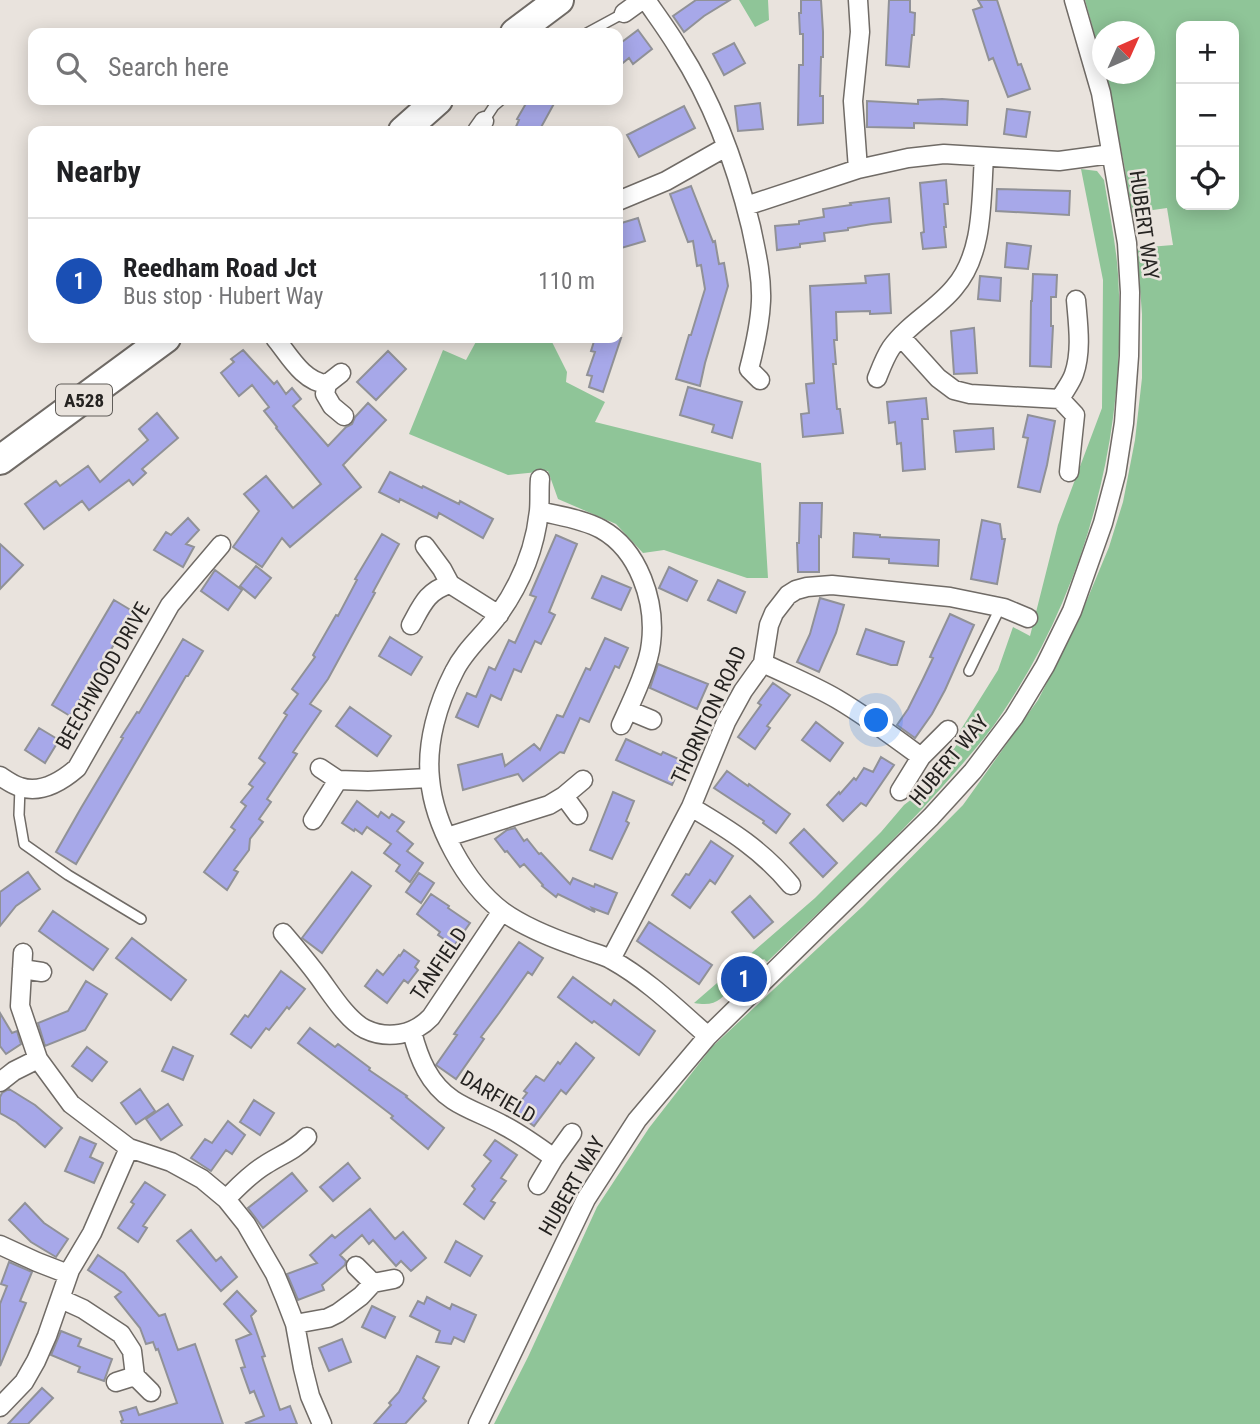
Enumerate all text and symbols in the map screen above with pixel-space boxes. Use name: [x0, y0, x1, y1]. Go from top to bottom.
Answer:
north arrow: [1092, 21, 1155, 84]
map controls: [1176, 21, 1239, 210]
button: +: [1176, 21, 1239, 84]
search box: [28, 28, 623, 105]
icon: search: [52, 48, 90, 86]
text: Search here: [108, 52, 229, 82]
button: −: [1176, 84, 1239, 147]
button: locate: [1176, 147, 1239, 210]
text: Nearby: [56, 154, 141, 189]
street label: HUBERT WAY: [1124, 169, 1164, 281]
text: Reedham Road Jct: [123, 253, 317, 283]
text: 1: [73, 268, 85, 295]
text: 110 m: [538, 268, 595, 295]
text: Bus stop · Hubert Way: [123, 283, 323, 310]
road number: A528: [56, 384, 112, 416]
street label: BEECHWOOD DRIVE: [51, 598, 155, 754]
street label: THORNTON ROAD: [667, 642, 751, 788]
your location: [859, 703, 893, 737]
street label: HUBERT WAY: [904, 710, 994, 810]
street label: TANFIELD: [406, 923, 472, 1005]
pin: 1: [721, 953, 767, 1005]
street label: DARFIELD: [456, 1066, 540, 1128]
street label: HUBERT WAY: [534, 1132, 610, 1240]

